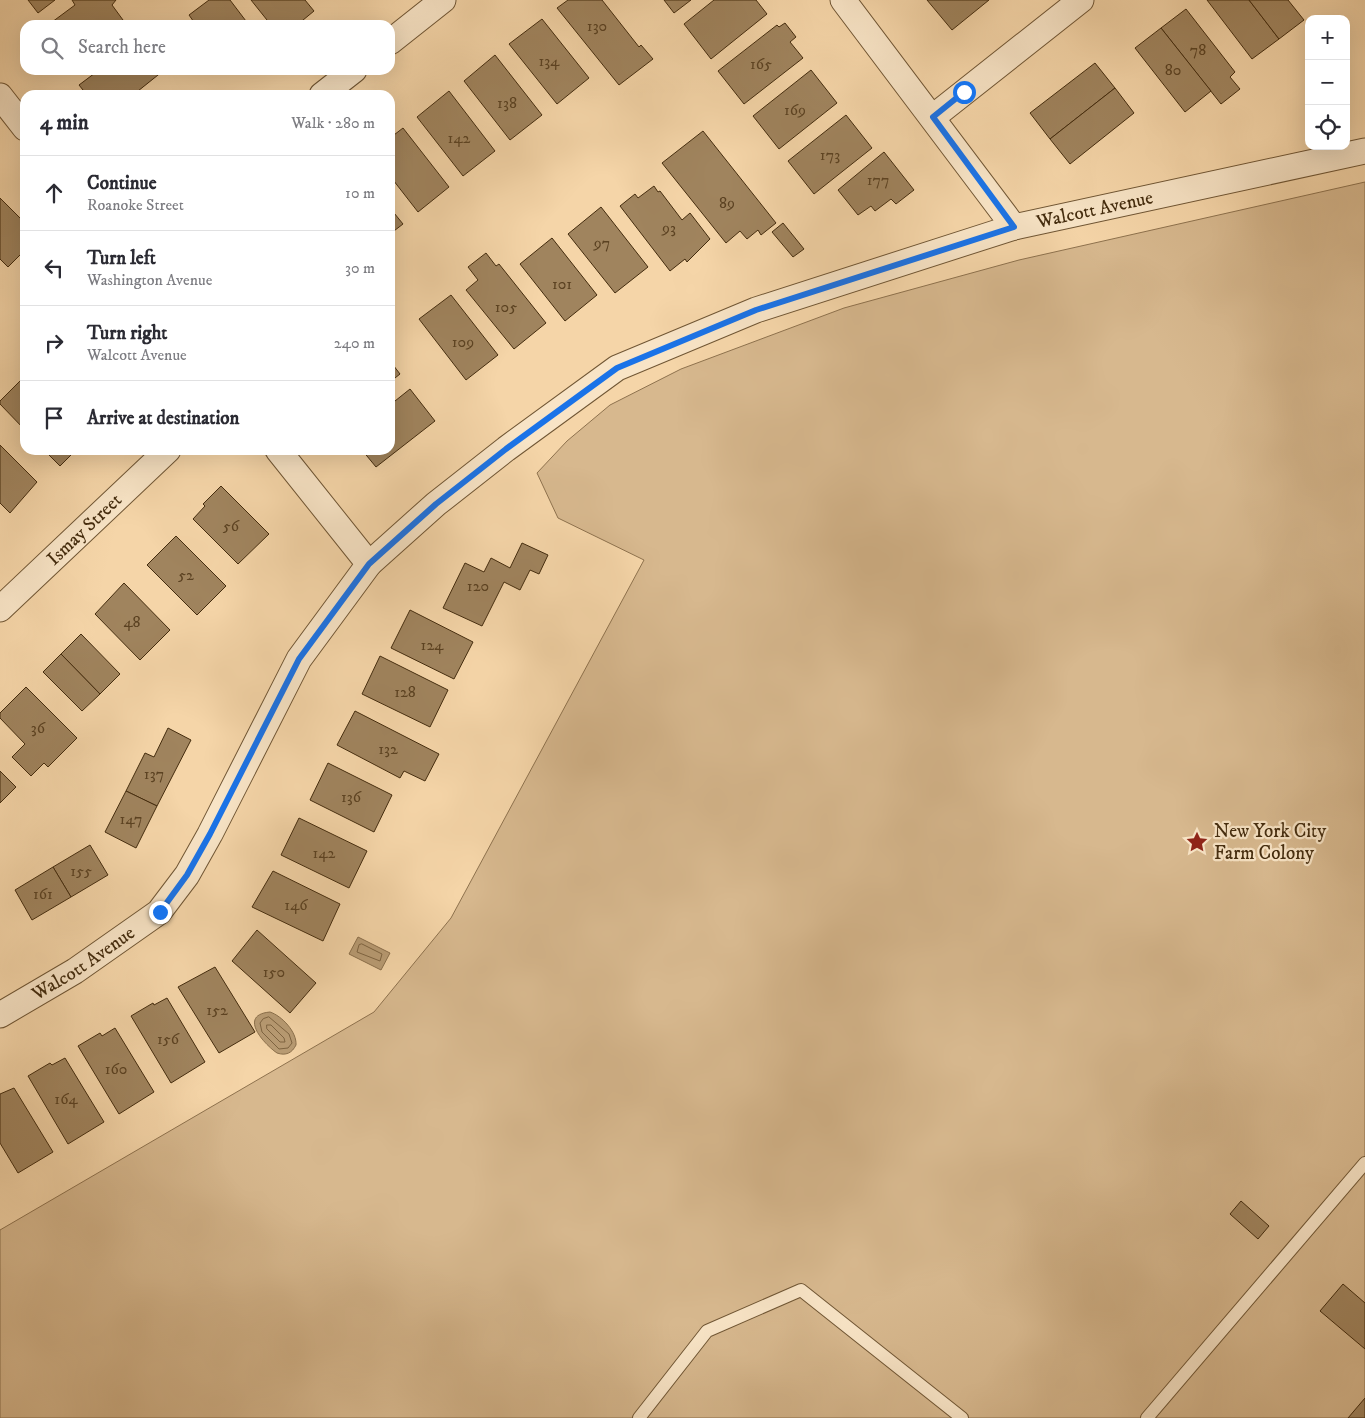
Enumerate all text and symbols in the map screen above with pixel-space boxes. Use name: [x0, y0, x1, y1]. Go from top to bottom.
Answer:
map controls: [1305, 15, 1350, 150]
button: +: [1305, 15, 1350, 60]
house number: 130: [587, 16, 607, 36]
search box: [20, 20, 395, 75]
icon: search: [38, 34, 66, 62]
text: Search here: [78, 36, 166, 59]
house number: 78: [1190, 40, 1206, 60]
house number: 134: [538, 51, 560, 71]
house number: 165: [750, 54, 772, 74]
house number: 80: [1165, 60, 1181, 80]
button: −: [1305, 60, 1350, 105]
route start: [953, 81, 976, 104]
house number: 138: [497, 93, 517, 113]
house number: 169: [784, 100, 806, 120]
button: locate: [1305, 105, 1350, 150]
text: 4 min: [40, 110, 89, 136]
text: Walk · 280 m: [291, 113, 375, 133]
house number: 142: [448, 128, 471, 148]
house number: 173: [820, 145, 840, 165]
house number: 177: [867, 170, 889, 190]
text: Continue: [87, 172, 157, 195]
icon: ahead: [40, 179, 68, 207]
text: 10 m: [345, 183, 375, 203]
street label: Walcott Avenue: [1033, 186, 1155, 234]
house number: 89: [719, 193, 735, 213]
text: Roanoke Street: [87, 195, 184, 215]
house number: 93: [661, 218, 676, 238]
house number: 97: [593, 233, 610, 253]
text: Turn left: [87, 247, 156, 270]
icon: left: [40, 254, 68, 282]
text: 30 m: [345, 258, 375, 278]
text: Washington Avenue: [87, 270, 212, 290]
house number: 101: [552, 274, 572, 294]
house number: 105: [495, 297, 517, 317]
text: Turn right: [87, 322, 167, 345]
icon: right: [40, 329, 68, 357]
house number: 109: [452, 332, 474, 352]
text: 240 m: [334, 333, 375, 353]
text: Walcott Avenue: [87, 345, 187, 365]
icon: arrive: [40, 404, 68, 432]
text: Arrive at destination: [87, 407, 239, 430]
street label: Ismay Street: [42, 488, 126, 570]
house number: 56: [223, 516, 240, 536]
house number: 52: [178, 565, 194, 585]
house number: 120: [467, 576, 489, 596]
house number: 48: [123, 612, 141, 632]
house number: 124: [421, 635, 444, 655]
house number: 128: [394, 682, 416, 702]
house number: 36: [31, 718, 46, 738]
house number: 132: [378, 739, 398, 759]
house number: 137: [144, 764, 164, 784]
house number: 136: [341, 787, 362, 807]
house number: 147: [120, 809, 143, 829]
place label: New York City Farm Colony: [1214, 820, 1327, 865]
place icon: New York City Farm Colony: [1184, 829, 1210, 855]
house number: 142: [313, 843, 336, 863]
house number: 155: [70, 861, 92, 881]
house number: 161: [33, 884, 53, 904]
house number: 146: [284, 895, 308, 915]
route end: [149, 901, 172, 924]
street label: Walcott Avenue: [27, 921, 139, 1006]
house number: 150: [263, 962, 285, 982]
house number: 152: [206, 1000, 228, 1020]
house number: 156: [157, 1029, 180, 1049]
house number: 160: [105, 1059, 127, 1079]
house number: 164: [54, 1089, 78, 1109]

